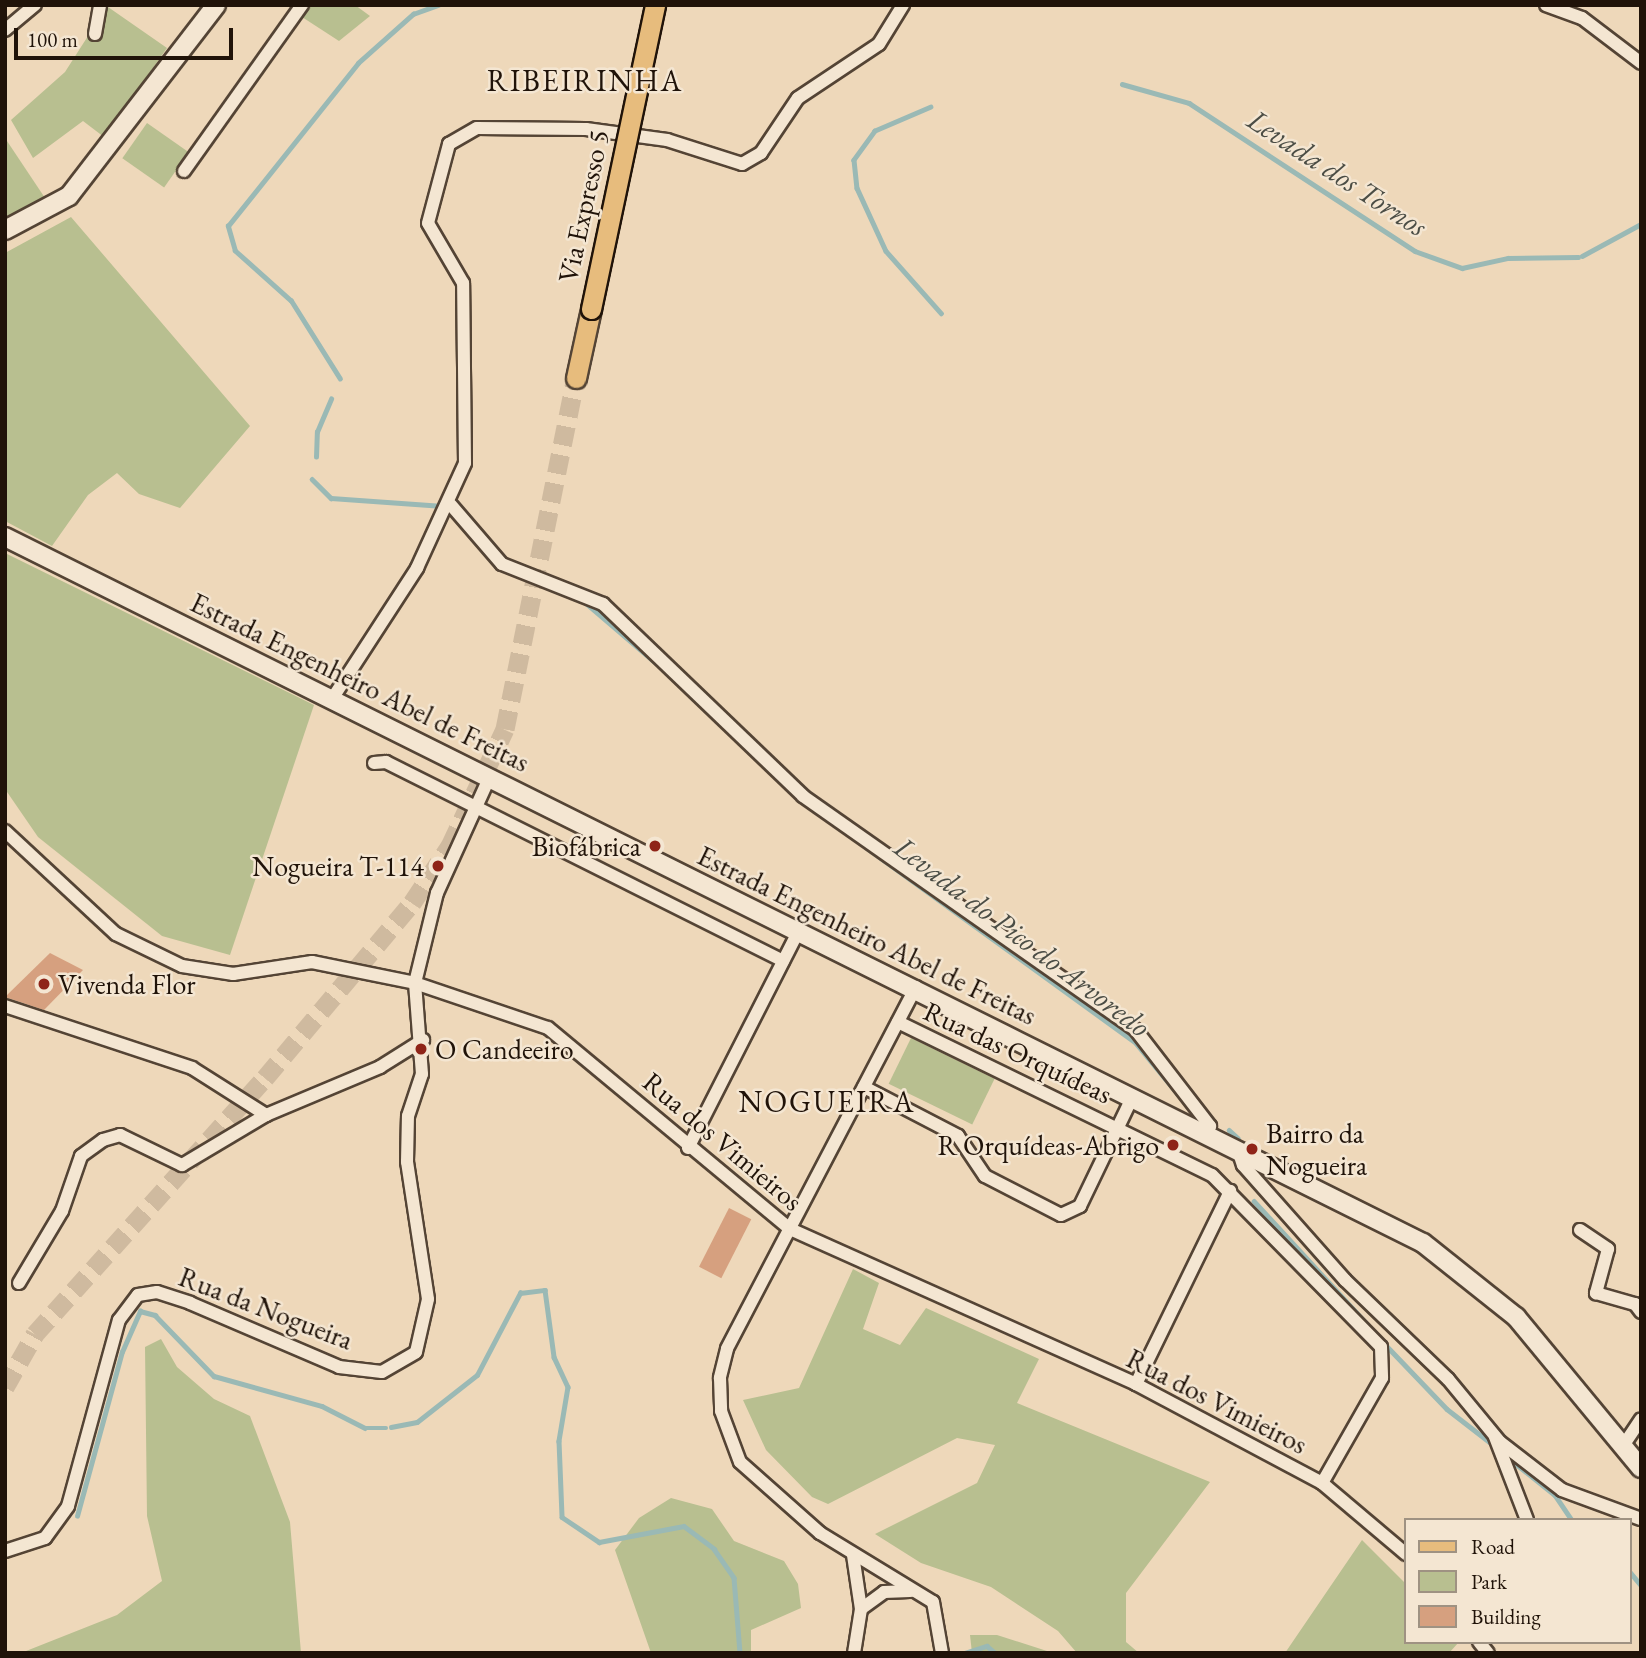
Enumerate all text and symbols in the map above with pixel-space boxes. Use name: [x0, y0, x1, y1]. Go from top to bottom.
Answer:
scale bar: [18, 14, 236, 58]
text: 100 m: [27, 26, 78, 53]
district label: RIBEIRINHA: [488, 63, 682, 99]
water label: Levada dos Tornos: [1240, 102, 1434, 244]
street label: Via Expresso 5: [550, 126, 616, 286]
street label: Estrada Engenheiro Abel de Freitas: [185, 585, 535, 779]
place label: Biofábrica: [532, 829, 641, 863]
water label: Levada do Pico do Arvoredo: [887, 829, 1157, 1045]
marker: Biofábrica: [647, 838, 663, 854]
street label: Estrada Engenheiro Abel de Freitas: [692, 838, 1042, 1032]
place label: Nogueira T-114: [252, 849, 424, 883]
marker: Nogueira T-114: [430, 858, 446, 874]
place label: Vivenda Flor: [58, 967, 196, 1001]
marker: Vivenda Flor: [36, 976, 52, 992]
street label: Rua das Orquídeas: [919, 994, 1117, 1110]
place label: O Candeeiro: [435, 1032, 574, 1066]
marker: O Candeeiro: [413, 1041, 429, 1057]
street label: Rua dos Vimieiros: [636, 1065, 810, 1217]
district label: NOGUEIRA: [739, 1084, 915, 1120]
place label: Bairro da Nogueira: [1266, 1116, 1367, 1182]
place label: R Orquídeas-Abrigo: [937, 1128, 1159, 1162]
marker: R Orquídeas-Abrigo: [1165, 1137, 1181, 1153]
marker: Bairro da Nogueira: [1244, 1141, 1260, 1157]
street label: Rua da Nogueira: [174, 1259, 358, 1357]
street label: Rua dos Vimieiros: [1121, 1341, 1313, 1461]
legend: [1404, 1518, 1632, 1644]
text: Road: [1471, 1533, 1515, 1560]
text: Park: [1471, 1568, 1507, 1595]
text: Building: [1471, 1603, 1541, 1630]

